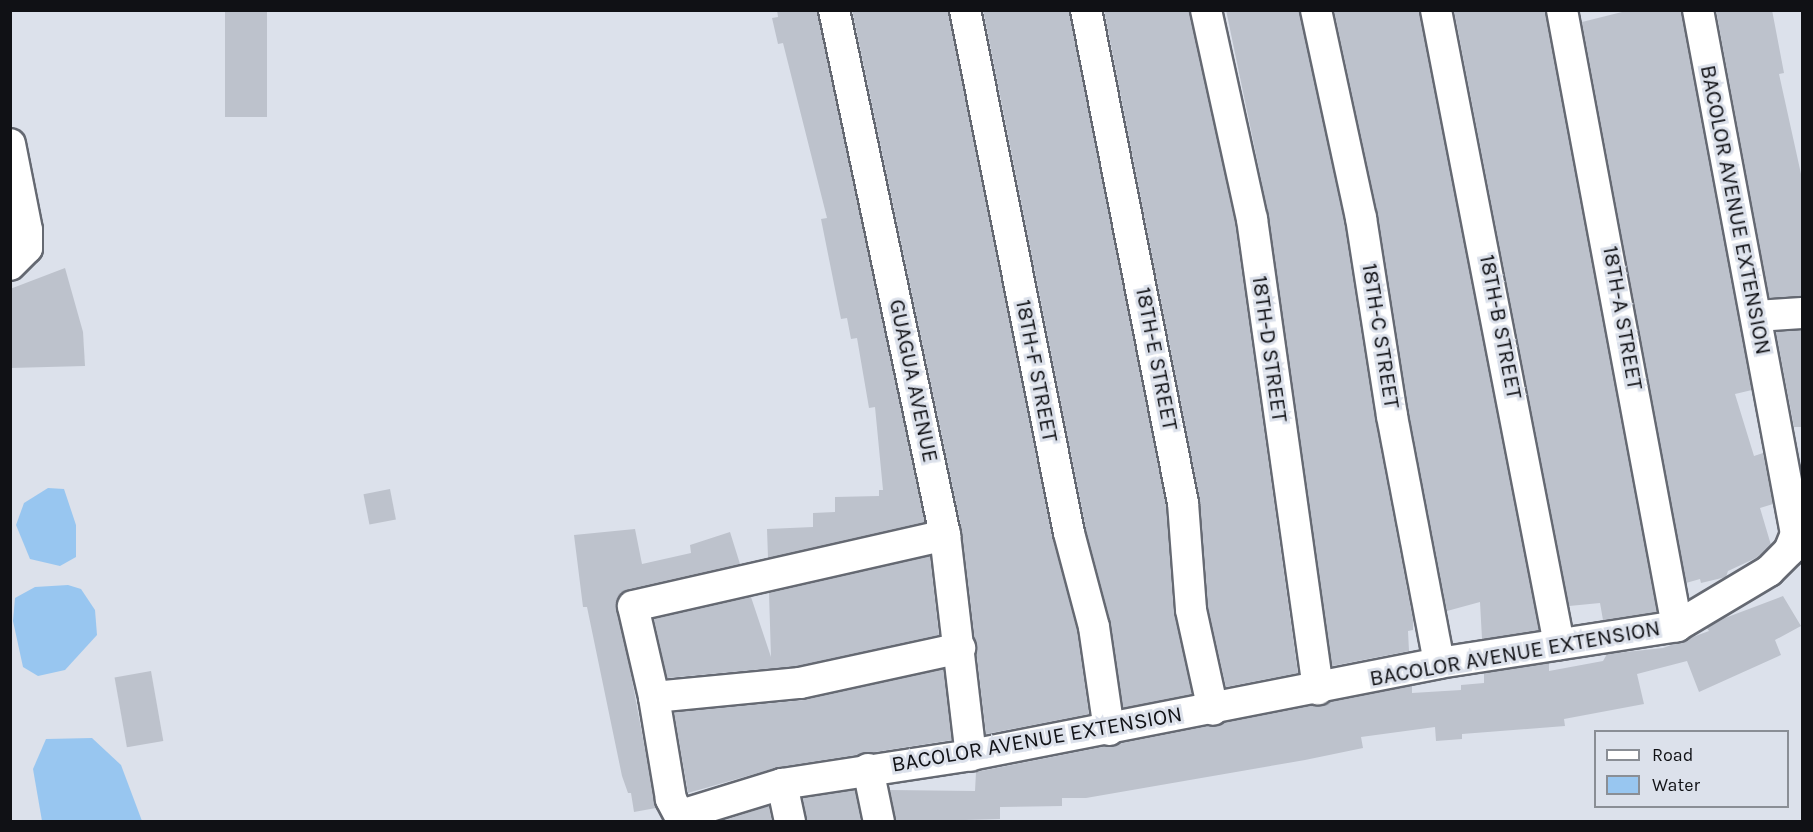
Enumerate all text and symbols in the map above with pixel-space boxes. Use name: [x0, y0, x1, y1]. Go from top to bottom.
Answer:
street label: BACOLOR AVENUE EXTENSION: [1694, 63, 1776, 357]
street label: 18TH-A STREET: [1596, 244, 1648, 392]
street label: 18TH-B STREET: [1473, 253, 1527, 401]
street label: 18TH-C STREET: [1356, 262, 1404, 410]
street label: 18TH-D STREET: [1246, 274, 1292, 424]
street label: 18TH-E STREET: [1129, 285, 1183, 433]
street label: GUAGUA AVENUE: [883, 297, 943, 465]
street label: 18TH-F STREET: [1009, 298, 1063, 444]
street label: BACOLOR AVENUE EXTENSION: [1368, 615, 1662, 693]
street label: BACOLOR AVENUE EXTENSION: [890, 701, 1184, 779]
legend: [1594, 730, 1789, 808]
text: Road: [1652, 744, 1693, 766]
text: Water: [1652, 774, 1700, 796]

